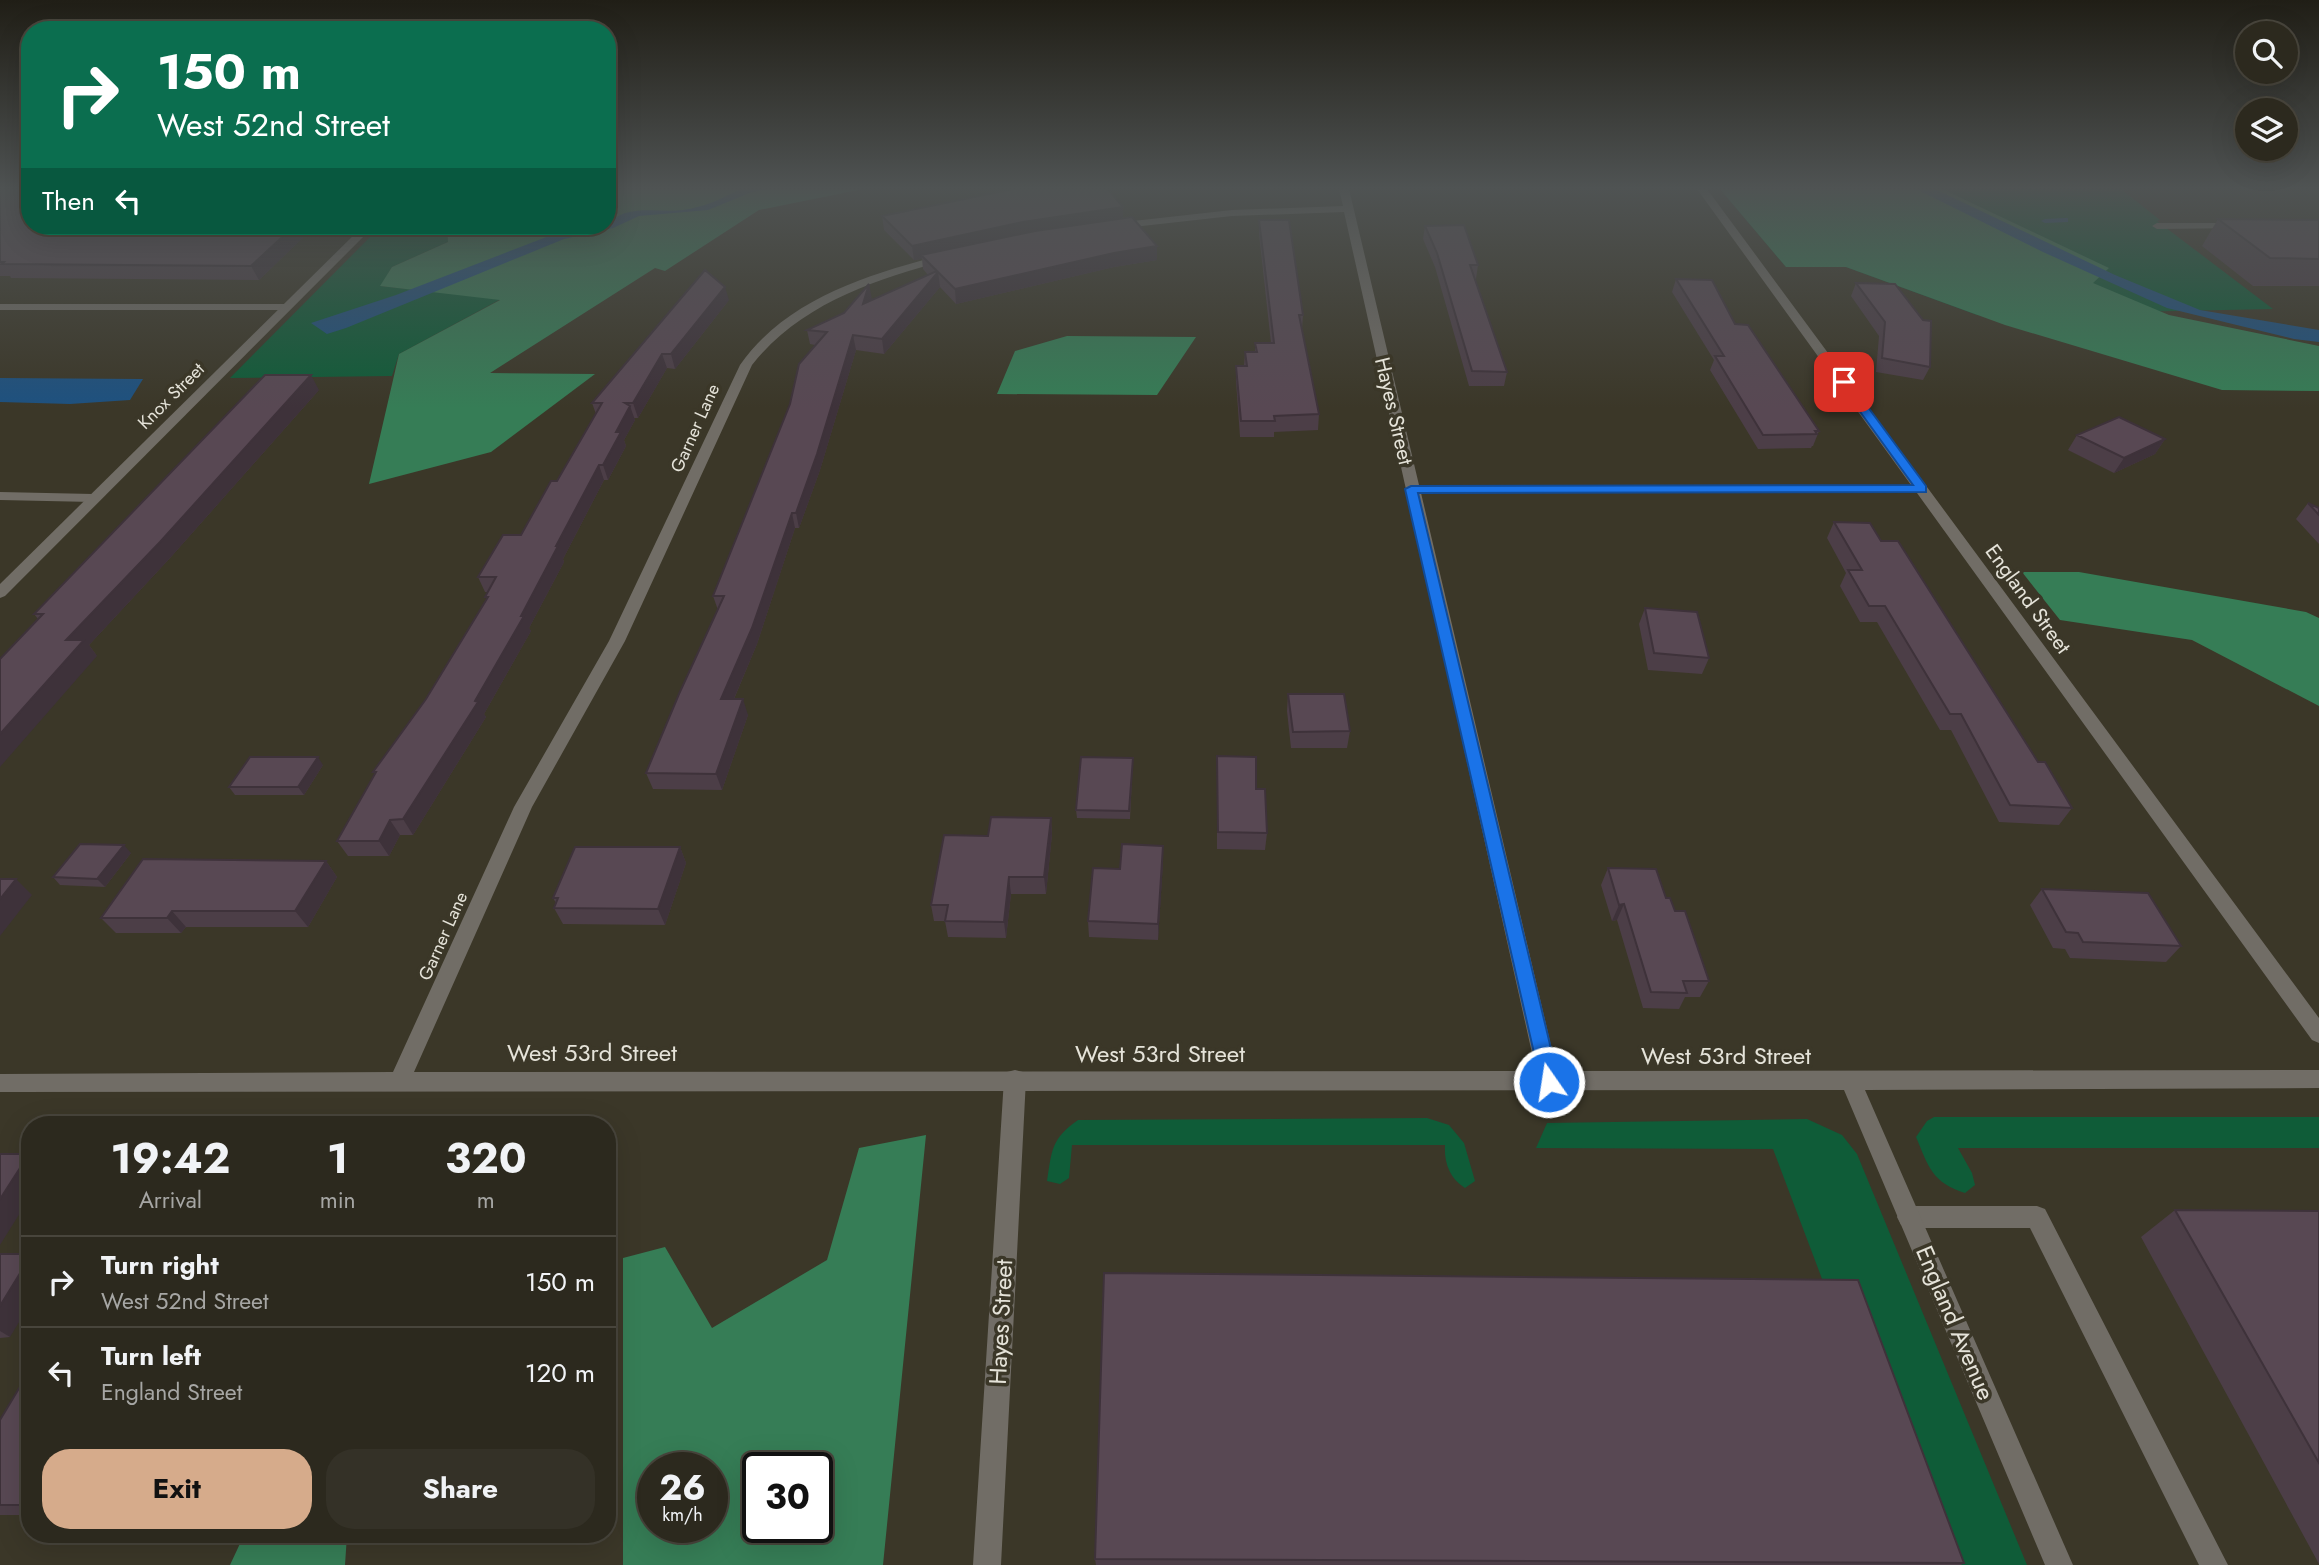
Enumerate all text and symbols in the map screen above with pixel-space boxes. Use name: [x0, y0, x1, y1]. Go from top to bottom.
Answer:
map controls: [2235, 21, 2298, 161]
button: search: [2235, 21, 2298, 84]
text: 150 m: [157, 37, 301, 107]
icon: right: [42, 49, 133, 140]
button: layers: [2235, 98, 2298, 161]
text: West 52nd Street: [157, 102, 390, 148]
text: Then: [42, 182, 95, 220]
icon: left: [109, 182, 147, 220]
pin: [1814, 352, 1874, 412]
street label: Hayes Street: [1367, 354, 1421, 468]
street label: Knox Street: [132, 356, 211, 435]
icon: arrive: [1825, 363, 1863, 401]
street label: Garner Lane: [664, 380, 726, 476]
street label: England Street: [1978, 538, 2078, 660]
street label: Garner Lane: [412, 888, 474, 984]
street label: West 53rd Street: [507, 1035, 677, 1070]
street label: West 53rd Street: [1075, 1036, 1245, 1071]
street label: West 53rd Street: [1641, 1038, 1811, 1073]
position arrow: [1512, 1045, 1586, 1119]
text: 19:42: [110, 1128, 230, 1189]
text: 1: [327, 1128, 348, 1189]
text: 320: [445, 1128, 527, 1189]
text: Arrival: [139, 1183, 202, 1217]
text: min: [320, 1183, 356, 1217]
text: m: [477, 1183, 495, 1217]
street label: England Avenue: [1907, 1240, 2004, 1405]
text: Turn right: [101, 1246, 219, 1284]
street label: Hayes Street: [980, 1258, 1021, 1385]
icon: right: [42, 1263, 80, 1301]
text: 150 m: [525, 1263, 595, 1301]
text: West 52nd Street: [101, 1284, 269, 1318]
text: Turn left: [101, 1337, 201, 1375]
icon: left: [42, 1354, 80, 1392]
text: 120 m: [525, 1354, 595, 1392]
text: England Street: [101, 1375, 242, 1409]
button: Exit: [42, 1449, 312, 1529]
button: Share: [326, 1449, 595, 1529]
speed limit sign: 30: [742, 1452, 833, 1543]
text: 26: [659, 1463, 706, 1513]
text: km/h: [662, 1502, 703, 1528]

